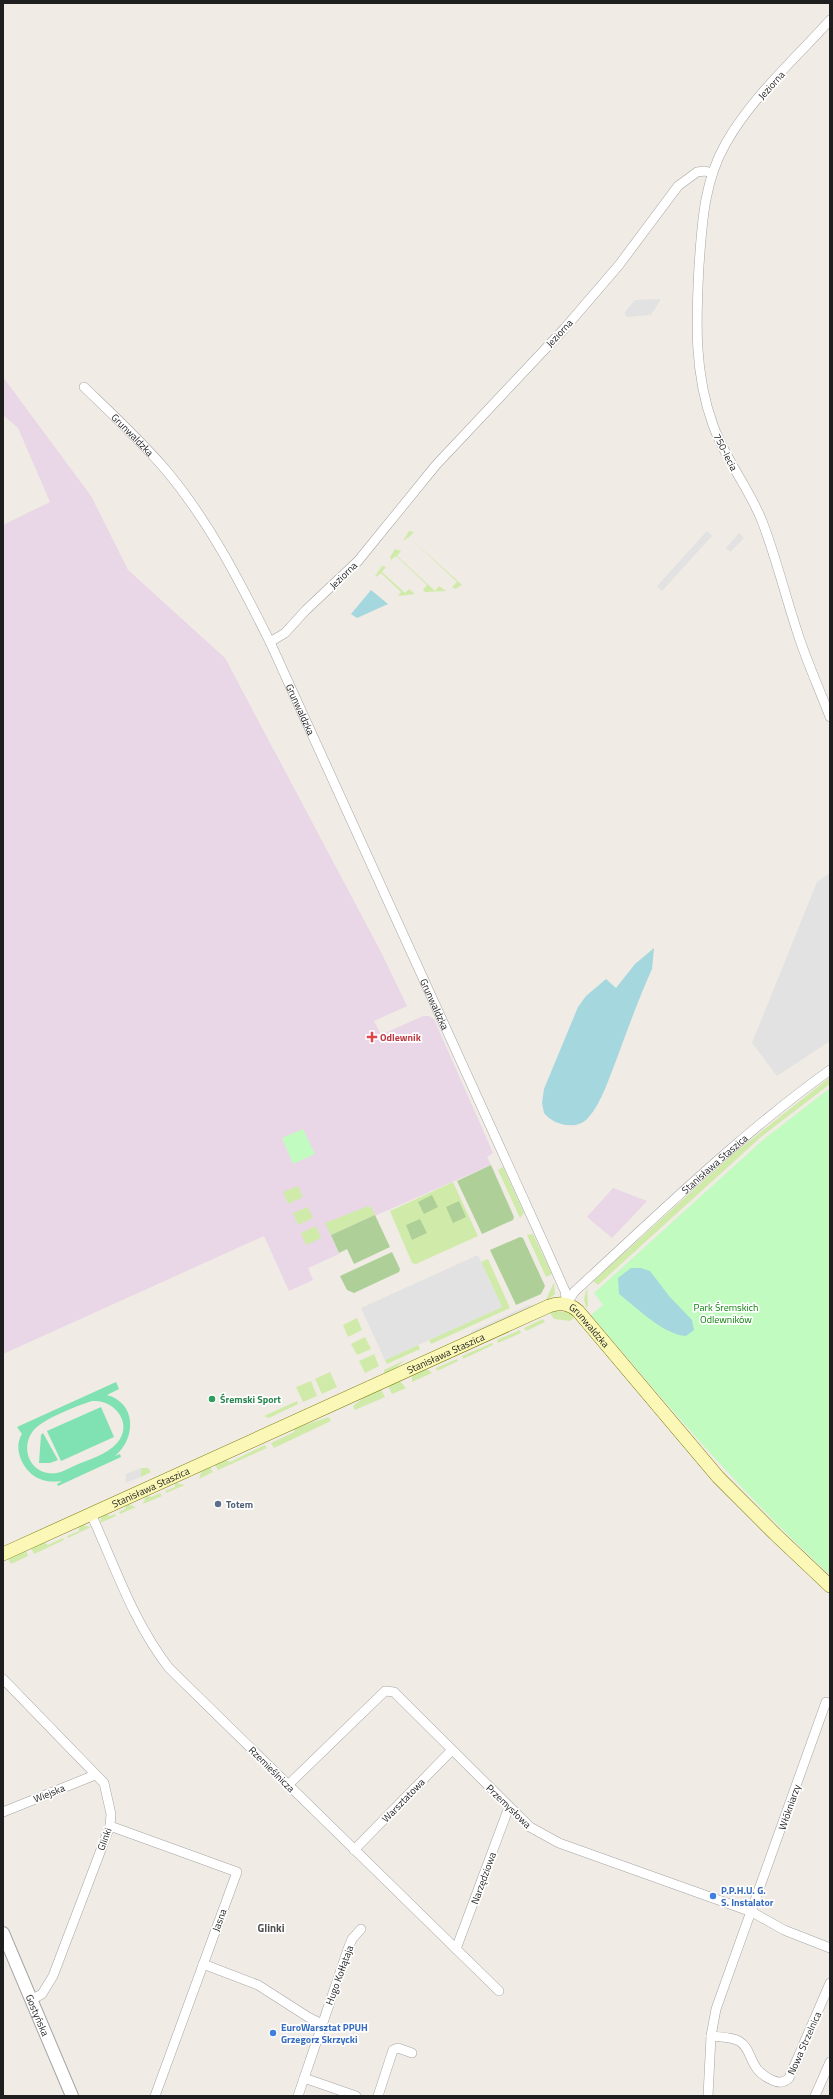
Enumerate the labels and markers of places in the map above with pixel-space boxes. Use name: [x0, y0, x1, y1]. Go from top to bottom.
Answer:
place label: Odlewnik: [380, 1030, 422, 1045]
marker: Odlewnik: [367, 1032, 377, 1042]
place label: Śremski Sport: [220, 1392, 281, 1407]
marker: Śremski Sport: [207, 1394, 217, 1404]
place label: Totem: [226, 1497, 253, 1512]
marker: Totem: [213, 1499, 223, 1509]
place label: P.P.H.U. G. S. Instalator: [721, 1883, 774, 1910]
marker: P.P.H.U. G. S. Instalator: [708, 1891, 718, 1901]
place label: EuroWarsztat PPUH Grzegorz Skrzycki: [281, 2020, 368, 2047]
marker: EuroWarsztat PPUH Grzegorz Skrzycki: [268, 2028, 278, 2038]

